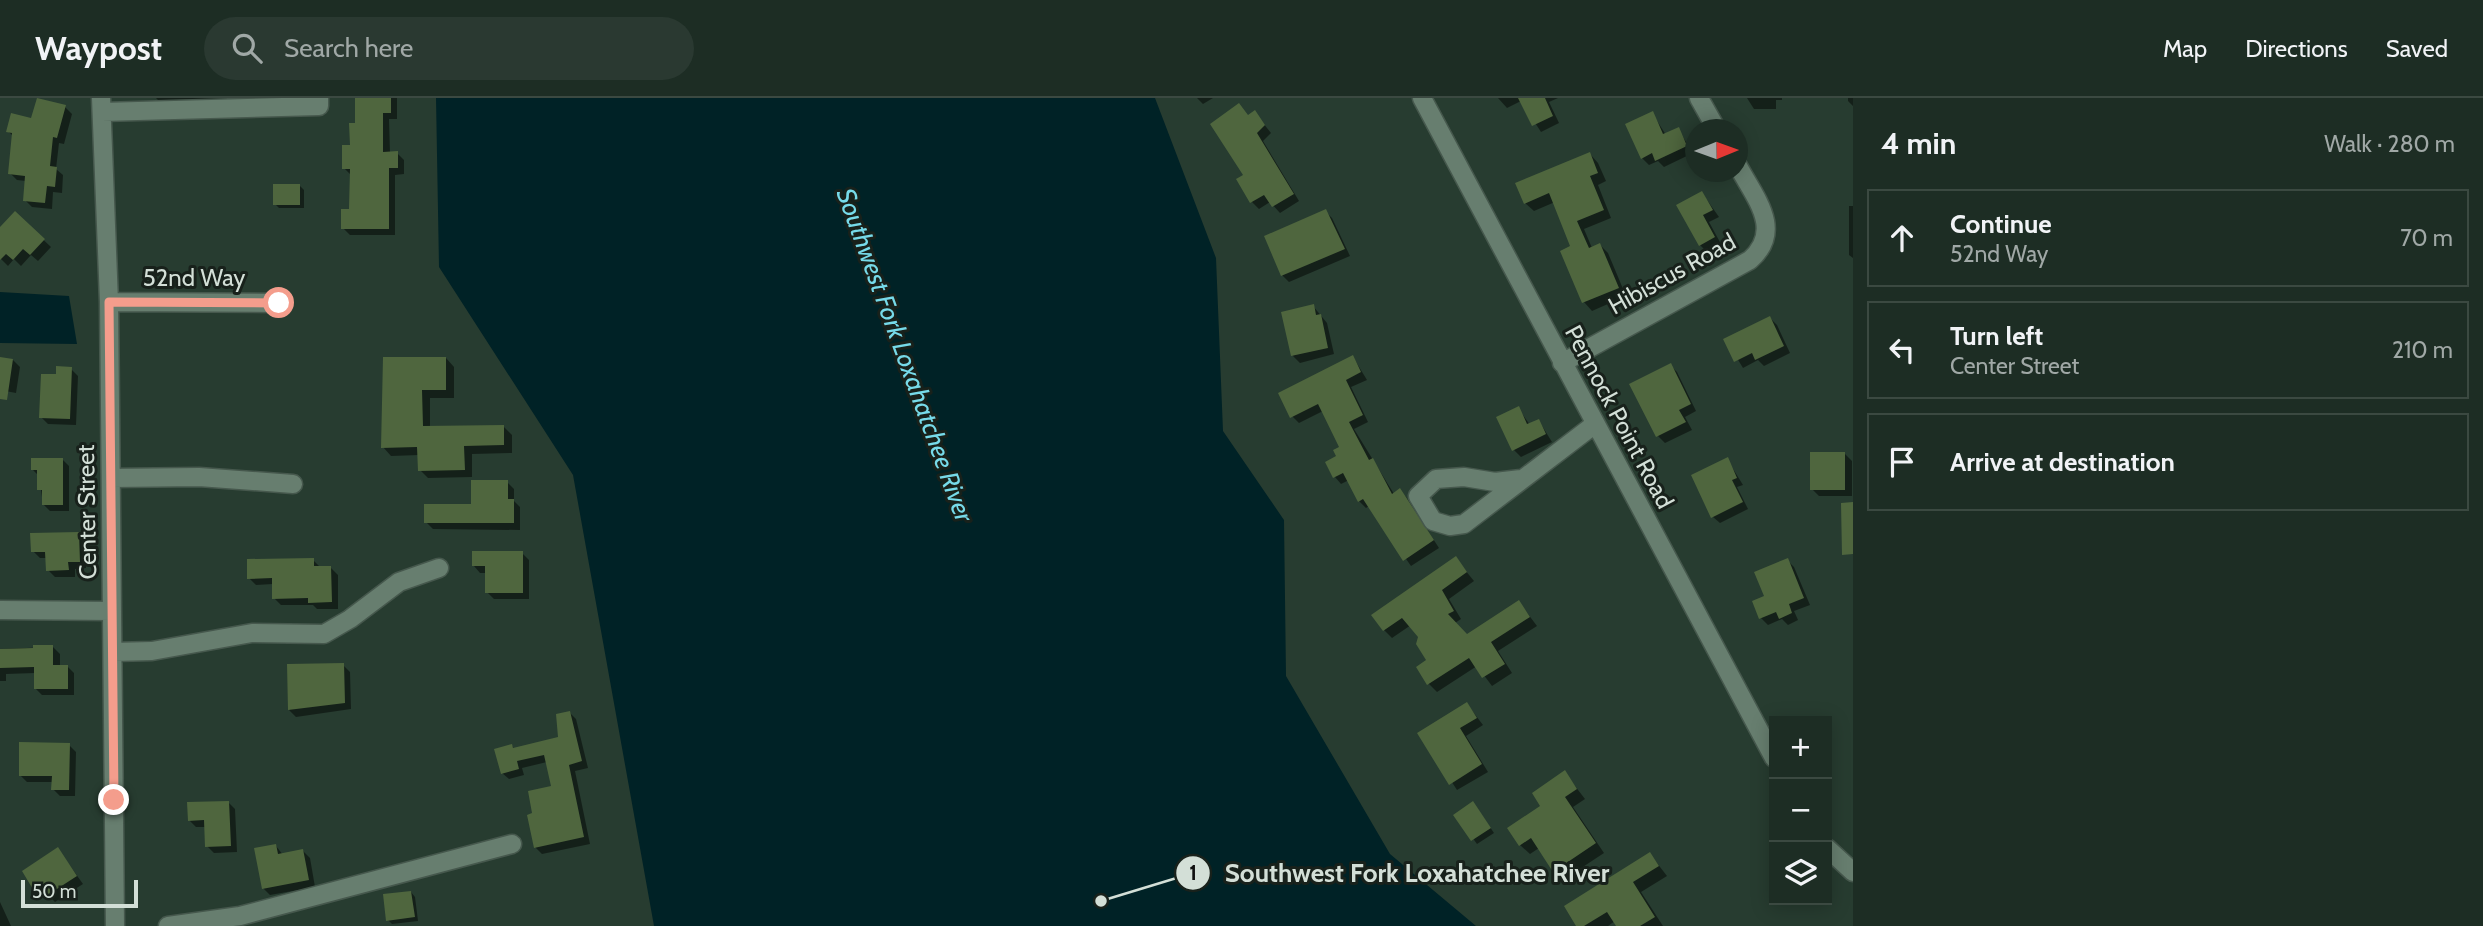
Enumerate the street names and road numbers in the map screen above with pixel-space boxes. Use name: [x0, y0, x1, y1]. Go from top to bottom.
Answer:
street label: Hibiscus Road: [1603, 227, 1740, 320]
street label: 52nd Way: [143, 263, 245, 292]
street label: Pennock Point Road: [1559, 320, 1680, 513]
street label: Center Street: [71, 444, 102, 580]

